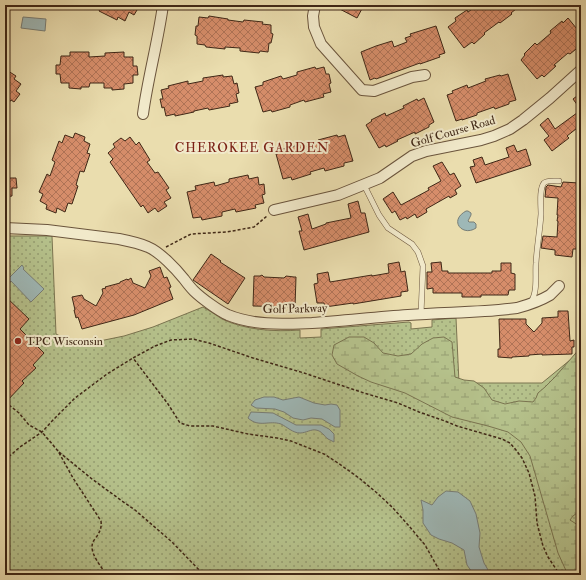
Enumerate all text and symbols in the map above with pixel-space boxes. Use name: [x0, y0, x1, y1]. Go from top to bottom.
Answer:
street label: Golf Course Road: [409, 113, 497, 151]
district label: CHEROKEE GARDEN: [175, 140, 329, 156]
street label: Golf Parkway: [263, 301, 328, 317]
place label: TPC Wisconsin: [26, 334, 103, 349]
marker: TPC Wisconsin: [13, 336, 23, 346]

